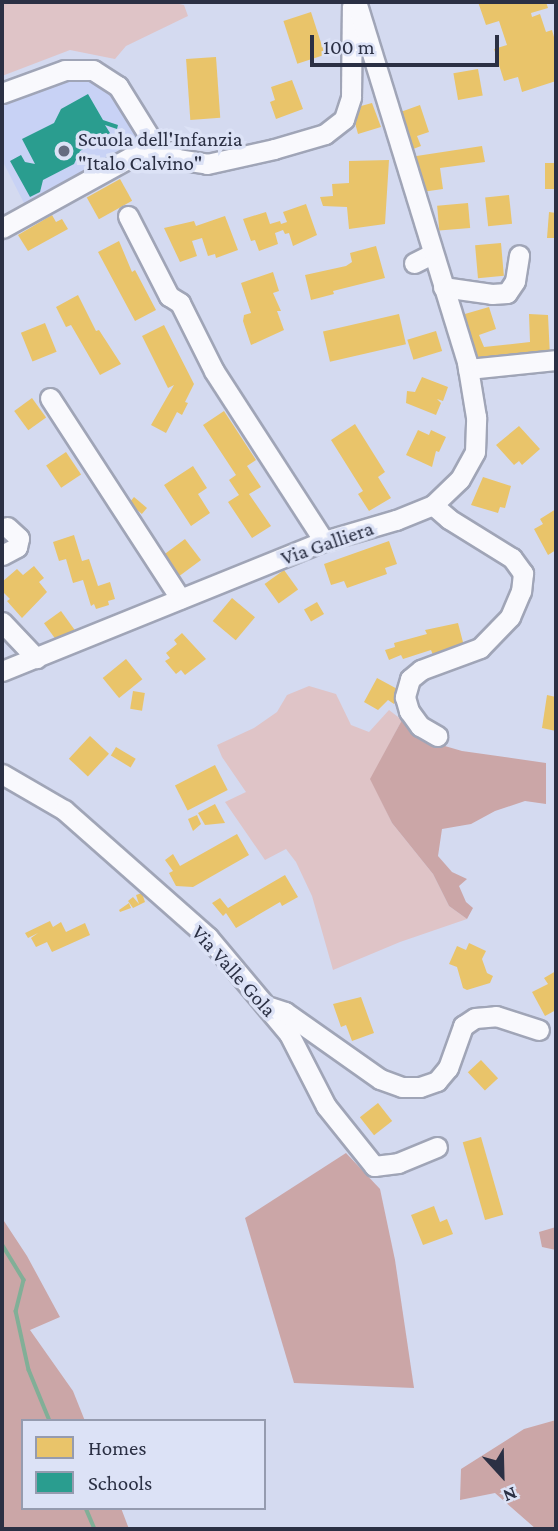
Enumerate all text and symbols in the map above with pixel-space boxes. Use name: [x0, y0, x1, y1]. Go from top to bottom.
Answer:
scale bar: [313, 21, 502, 65]
text: 100 m: [323, 35, 375, 59]
place label: Scuola dell'Infanzia "Italo Calvino": [78, 126, 242, 176]
marker: Scuola dell'Infanzia "Italo Calvino": [56, 143, 72, 159]
street label: Via Galliera: [277, 515, 377, 571]
street label: Via Valle Gola: [186, 920, 282, 1022]
legend: [21, 1419, 266, 1510]
text: Homes: [88, 1436, 147, 1460]
north arrow: [467, 1440, 537, 1510]
text: Schools: [88, 1471, 152, 1495]
text: N: [500, 1483, 520, 1507]

